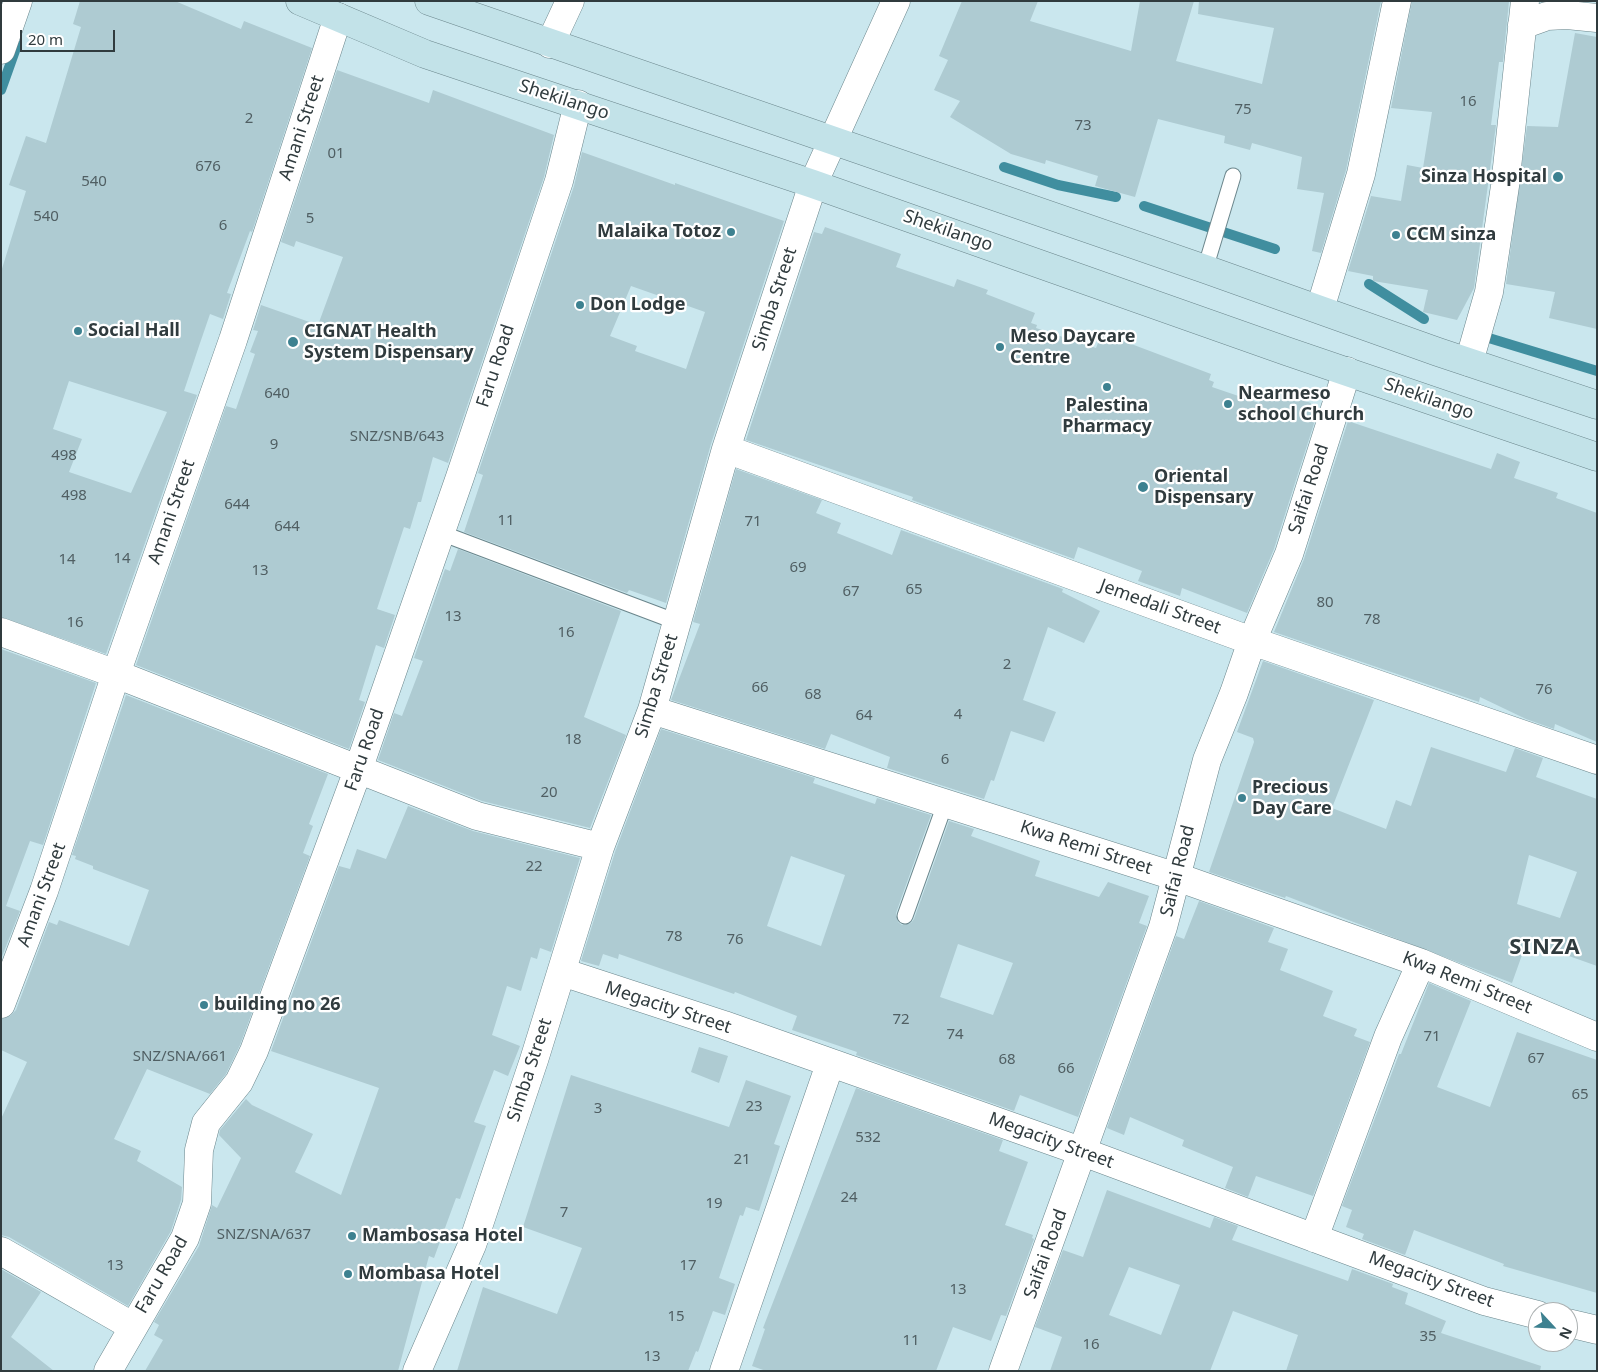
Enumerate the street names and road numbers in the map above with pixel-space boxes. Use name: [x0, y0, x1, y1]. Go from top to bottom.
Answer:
street label: Amani Street: [275, 73, 329, 183]
street label: Shekilango: [516, 75, 612, 125]
street label: Shekilango: [900, 206, 996, 256]
street label: Simba Street: [748, 245, 802, 353]
street label: Faru Road: [472, 322, 520, 410]
street label: Shekilango: [1381, 374, 1477, 424]
street label: Saifai Road: [1284, 441, 1334, 537]
street label: Amani Street: [144, 457, 200, 567]
street label: Jemedali Street: [1096, 575, 1224, 639]
street label: Simba Street: [631, 631, 683, 741]
street label: Faru Road: [341, 706, 389, 794]
street label: Kwa Remi Street: [1017, 816, 1155, 880]
street label: Saifai Road: [1156, 823, 1200, 919]
street label: Amani Street: [13, 840, 71, 950]
street label: Kwa Remi Street: [1399, 947, 1535, 1019]
street label: Megacity Street: [602, 977, 734, 1039]
street label: Simba Street: [503, 1016, 557, 1124]
street label: Megacity Street: [986, 1108, 1116, 1174]
street label: Saifai Road: [1020, 1206, 1072, 1302]
street label: Faru Road: [131, 1232, 193, 1318]
street label: Megacity Street: [1366, 1247, 1496, 1313]

